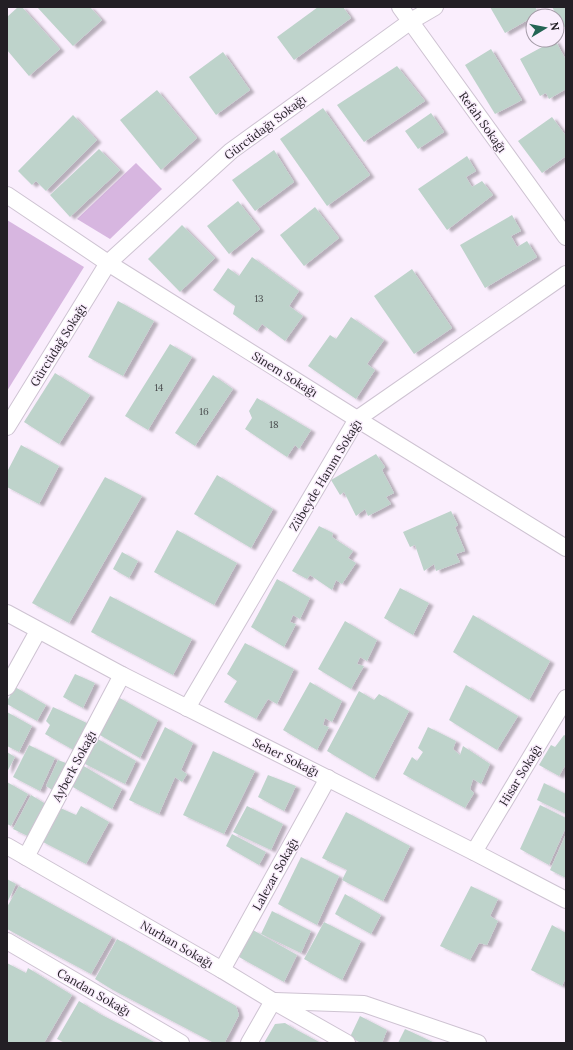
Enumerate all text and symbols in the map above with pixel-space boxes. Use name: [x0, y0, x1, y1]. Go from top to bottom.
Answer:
north arrow: [525, 8, 565, 48]
text: N: [547, 21, 563, 32]
street label: Refah Sokağı: [456, 89, 510, 155]
street label: Gürcüdağı Sokağı: [221, 91, 309, 163]
house number: 13: [254, 292, 264, 305]
street label: Gürcüdağ Sokağı: [27, 301, 89, 389]
street label: Sinem Sokağı: [249, 348, 321, 400]
house number: 14: [154, 381, 164, 394]
house number: 16: [199, 405, 209, 418]
street label: Zübeyde Hanım Sokağı: [286, 416, 364, 534]
house number: 18: [269, 418, 279, 431]
street label: Ayberk Sokağı: [48, 728, 99, 805]
street label: Seher Sokağı: [250, 734, 322, 780]
street label: Hisar Sokağı: [496, 741, 544, 809]
street label: Lalezar Sokağı: [249, 835, 301, 913]
street label: Nurhan Sokağı: [138, 917, 216, 971]
street label: Candan Sokağı: [55, 965, 133, 1019]

